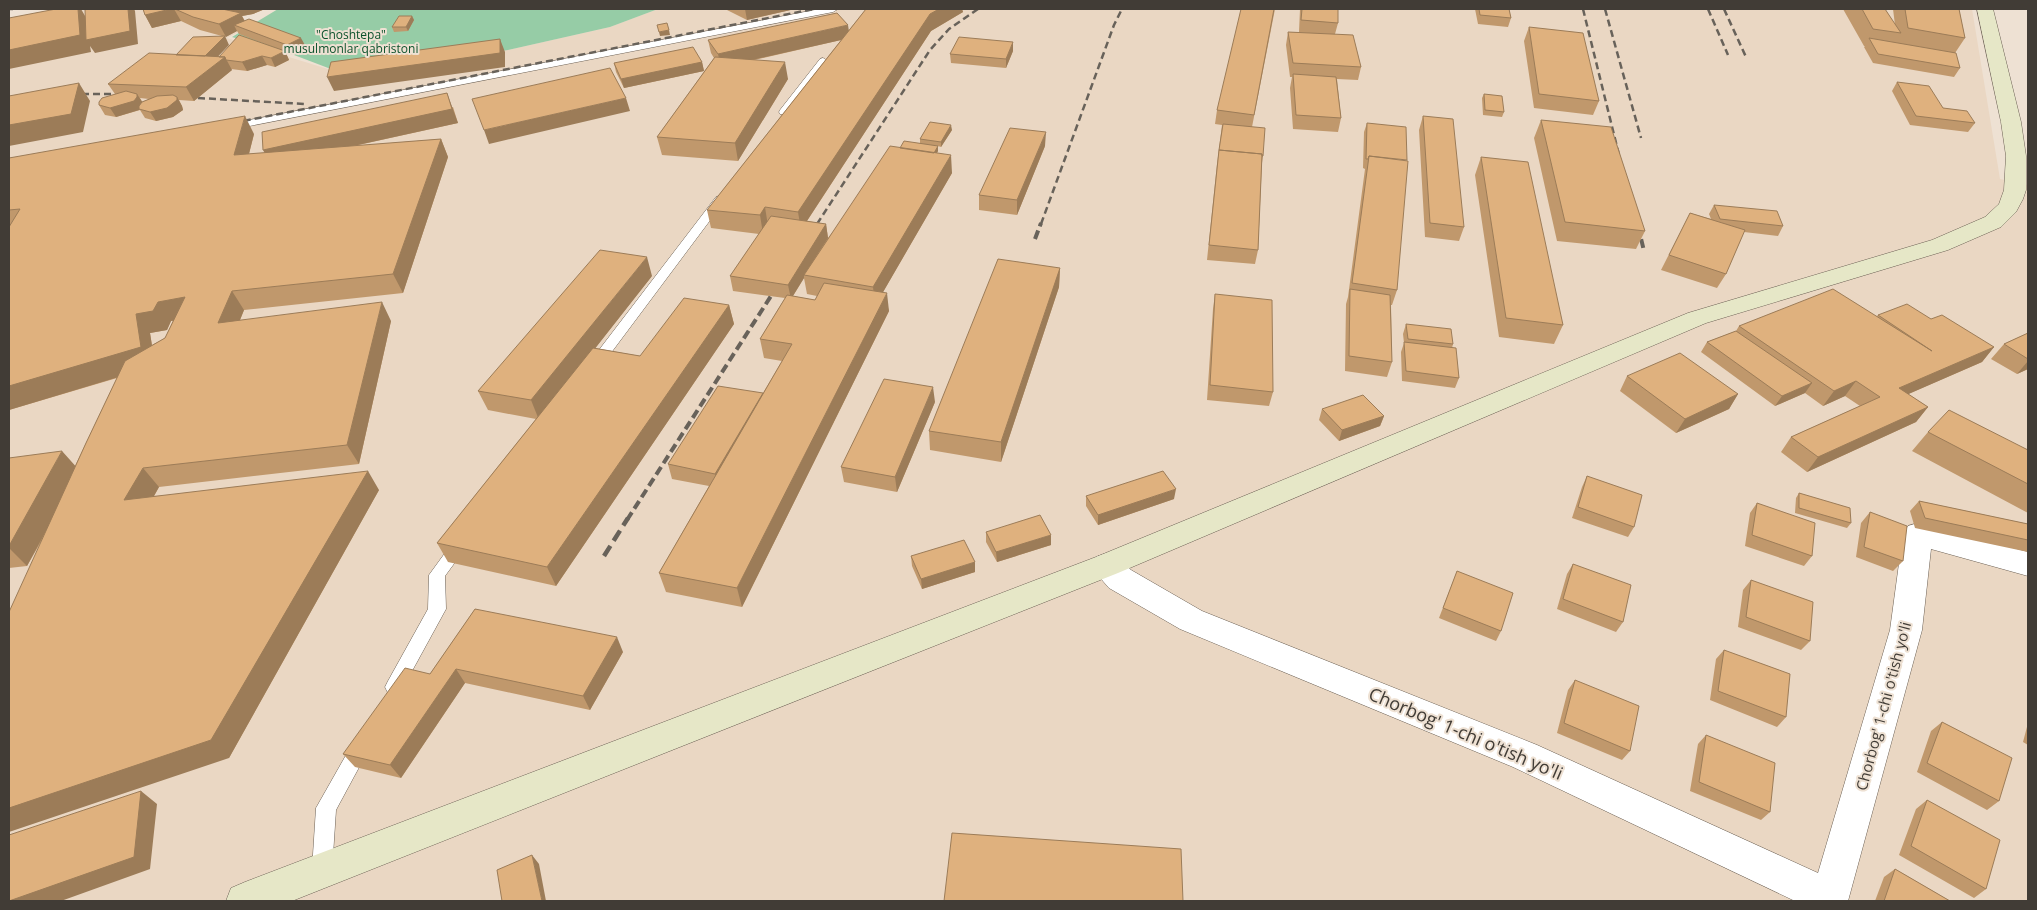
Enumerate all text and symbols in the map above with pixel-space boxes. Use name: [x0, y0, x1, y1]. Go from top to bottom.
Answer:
park label: "Choshtepa" musulmonlar qabristoni: [284, 26, 418, 57]
street label: Chorbog' 1-chi o'tish yo'li: [1851, 619, 1915, 793]
street label: Chorbog' 1-chi o'tish yo'li: [1365, 681, 1567, 785]

